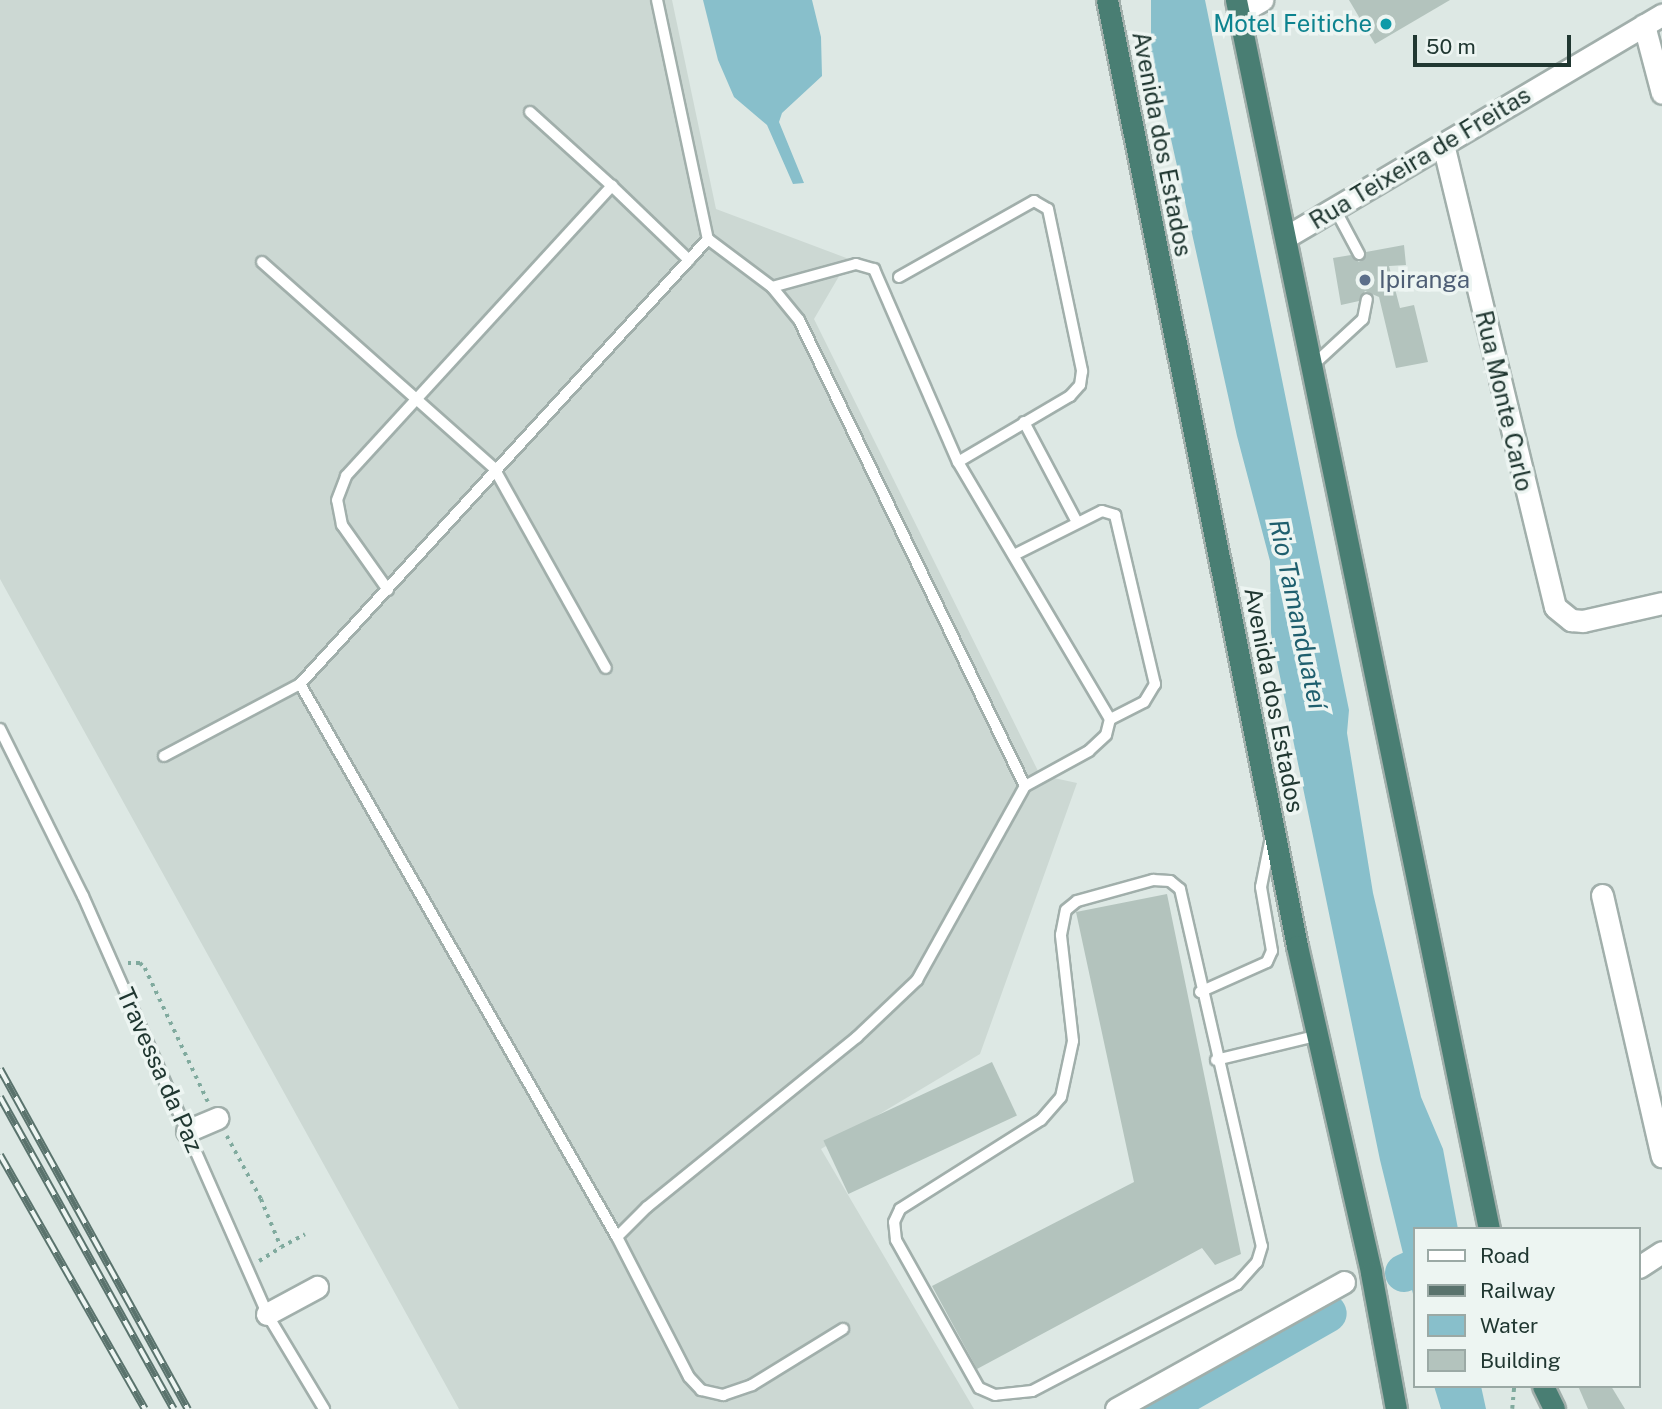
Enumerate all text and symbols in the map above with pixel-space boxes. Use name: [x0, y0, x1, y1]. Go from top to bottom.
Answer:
place label: Motel Feitiche: [1213, 10, 1372, 38]
marker: Motel Feitiche: [1378, 16, 1394, 32]
scale bar: [1417, 21, 1574, 65]
street label: Avenida dos Estados: [1126, 29, 1198, 259]
text: 50 m: [1426, 34, 1476, 59]
street label: Rua Teixeira de Freitas: [1304, 80, 1536, 236]
place label: Ipiranga: [1379, 266, 1470, 294]
marker: Ipiranga: [1357, 272, 1373, 288]
street label: Rua Monte Carlo: [1469, 308, 1539, 494]
water label: Rio Tamanduateí: [1263, 516, 1333, 712]
street label: Avenida dos Estados: [1238, 585, 1310, 815]
street label: Travessa da Paz: [111, 983, 209, 1157]
legend: [1414, 1227, 1641, 1388]
text: Road: [1480, 1243, 1530, 1268]
text: Railway: [1480, 1278, 1556, 1303]
text: Water: [1480, 1313, 1538, 1338]
text: Building: [1480, 1348, 1561, 1373]

